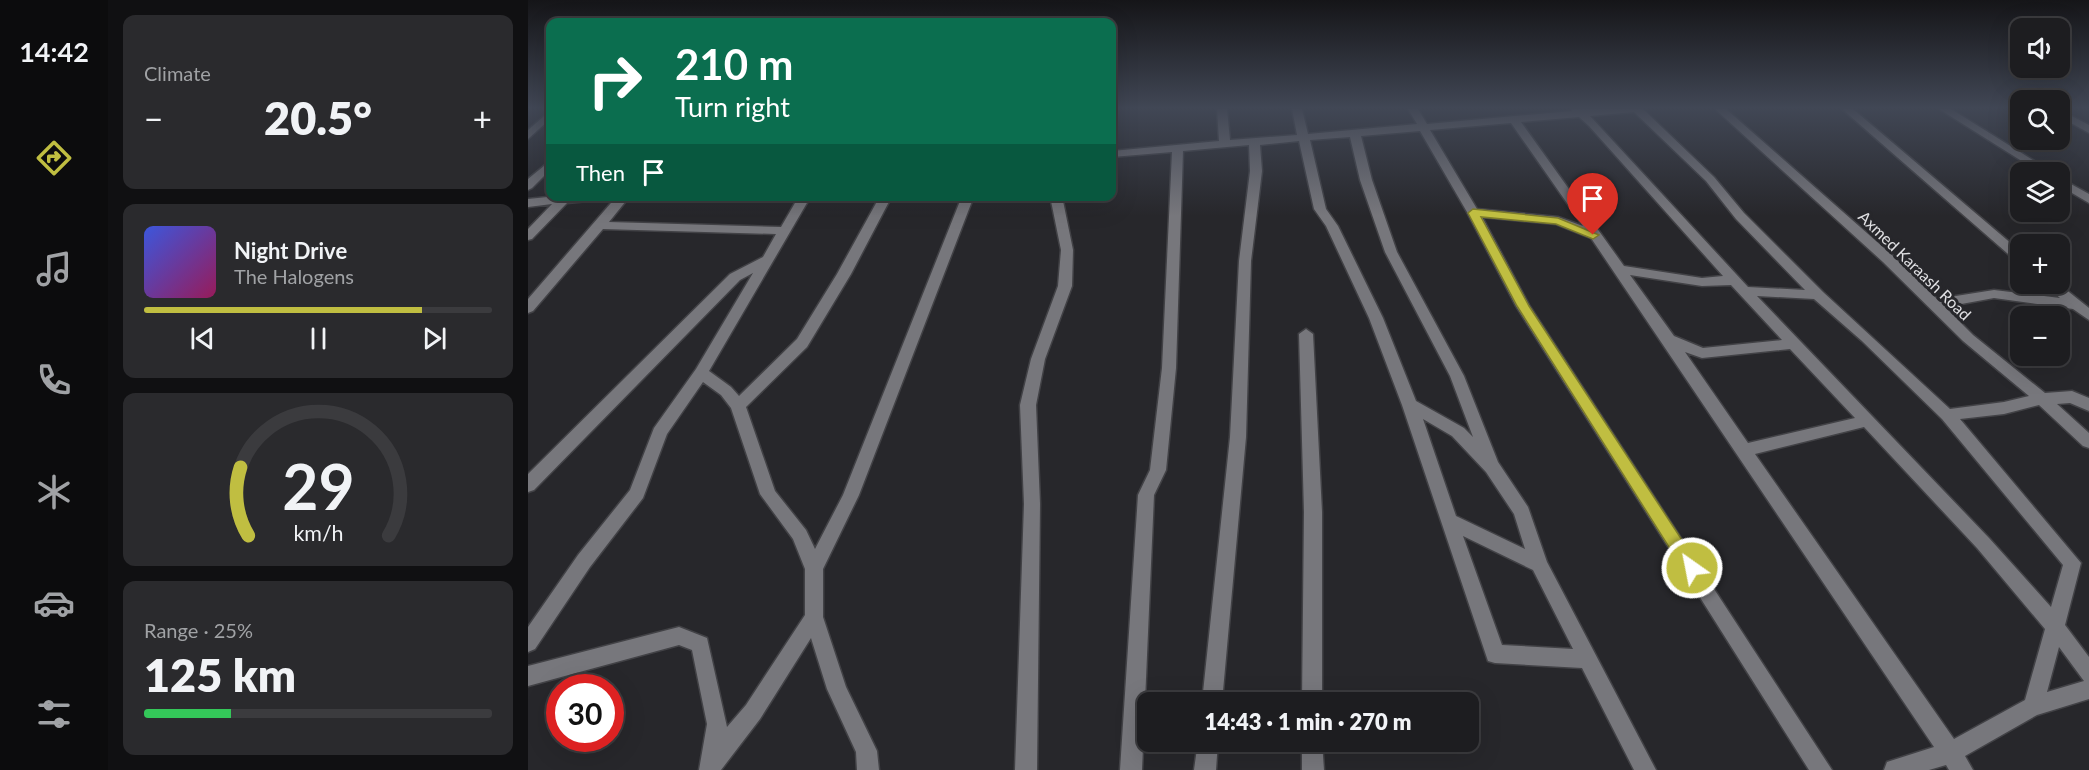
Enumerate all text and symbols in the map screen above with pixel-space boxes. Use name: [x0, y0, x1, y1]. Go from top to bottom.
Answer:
map controls: [2010, 18, 2070, 366]
button: sound: [2010, 18, 2070, 78]
text: 14:42: [19, 35, 89, 68]
text: 210 m: [675, 39, 793, 89]
icon: right: [576, 42, 654, 120]
text: Climate: [144, 61, 211, 85]
text: Turn right: [675, 90, 790, 123]
button: search: [2010, 90, 2070, 150]
text: 20.5°: [264, 91, 372, 145]
text: −: [144, 98, 163, 138]
text: +: [473, 98, 492, 138]
icon: directions: [33, 137, 75, 179]
icon: arrive: [637, 156, 670, 189]
text: Then: [576, 159, 625, 186]
button: layers: [2010, 162, 2070, 222]
pin: [1567, 173, 1618, 235]
icon: arrive: [1576, 182, 1609, 215]
street label: Axmed Karaash Road: [1855, 206, 1975, 324]
button: +: [2010, 234, 2070, 294]
text: Night Drive: [234, 237, 347, 264]
icon: music: [33, 248, 75, 290]
text: The Halogens: [234, 264, 354, 288]
button: −: [2010, 306, 2070, 366]
icon: previous: [186, 322, 219, 355]
icon: pause: [302, 322, 335, 355]
icon: next: [418, 322, 451, 355]
icon: phone: [33, 359, 75, 401]
text: 29: [282, 449, 354, 524]
icon: climate: [33, 471, 75, 513]
text: km/h: [293, 521, 343, 547]
position arrow: [1660, 536, 1724, 600]
icon: car: [33, 582, 75, 624]
text: Range · 25%: [144, 618, 253, 642]
text: 125 km: [144, 648, 296, 702]
speed limit sign: 30: [546, 674, 624, 752]
icon: filters: [33, 693, 75, 735]
text: 14:43 · 1 min · 270 m: [1205, 708, 1411, 735]

